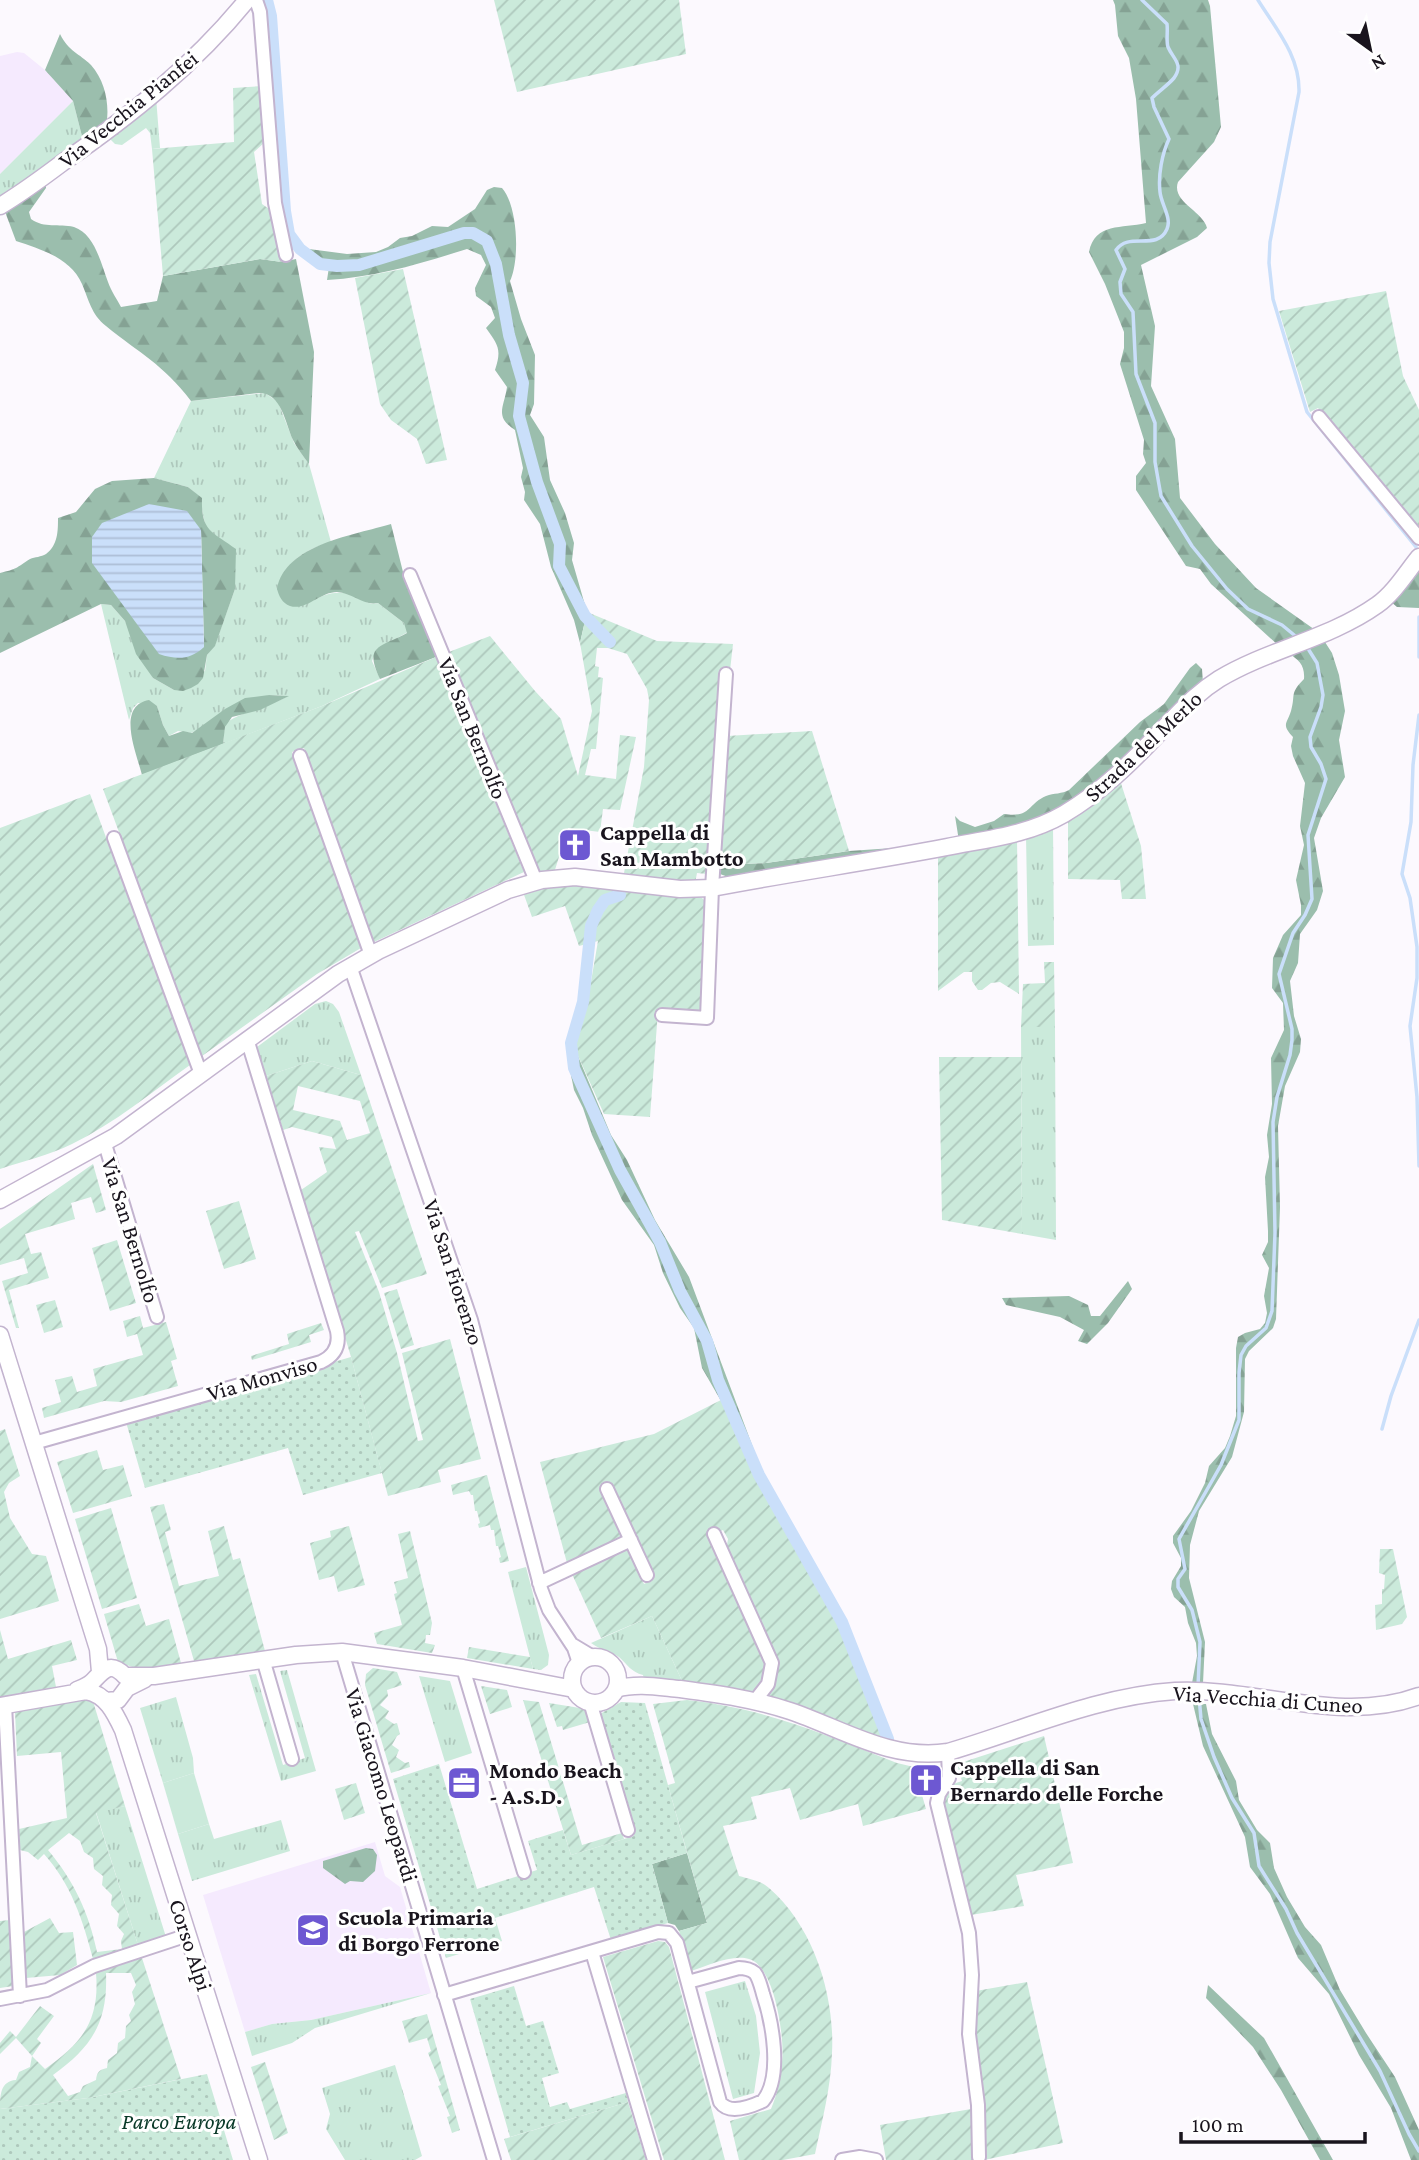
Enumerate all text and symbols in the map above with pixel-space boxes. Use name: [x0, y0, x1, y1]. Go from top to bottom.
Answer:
north arrow: [1335, 14, 1405, 84]
street label: Via Vecchia Pianfei: [53, 45, 203, 173]
text: N: [1368, 51, 1390, 75]
street label: Via San Bernolfo: [433, 653, 513, 803]
street label: Strada del Merlo: [1079, 685, 1207, 807]
place label: Cappella di San Mambotto: [600, 819, 744, 871]
church icon: Cappella di San Mambotto: [556, 826, 594, 864]
street label: Via San Bernolfo: [97, 1154, 165, 1306]
street label: Via San Fiorenzo: [418, 1196, 490, 1348]
street label: Via Monviso: [204, 1350, 320, 1406]
street label: Via Vecchia di Cuneo: [1172, 1679, 1364, 1719]
street label: Via Giacomo Leopardi: [340, 1685, 424, 1885]
place label: Cappella di San Bernardo delle Forche: [950, 1754, 1164, 1806]
place label: Mondo Beach - A.S.D.: [489, 1757, 622, 1809]
church icon: Cappella di San Bernardo delle Forche: [907, 1761, 945, 1799]
office icon: Mondo Beach - A.S.D.: [445, 1764, 483, 1802]
street label: Corso Alpi: [164, 1896, 218, 1994]
place label: Scuola Primaria di Borgo Ferrone: [338, 1904, 500, 1956]
school or university icon: Scuola Primaria di Borgo Ferrone: [294, 1911, 332, 1949]
scale bar: [1181, 2100, 1365, 2144]
park label: Parco Europa: [122, 2108, 237, 2134]
text: 100 m: [1192, 2113, 1244, 2137]

